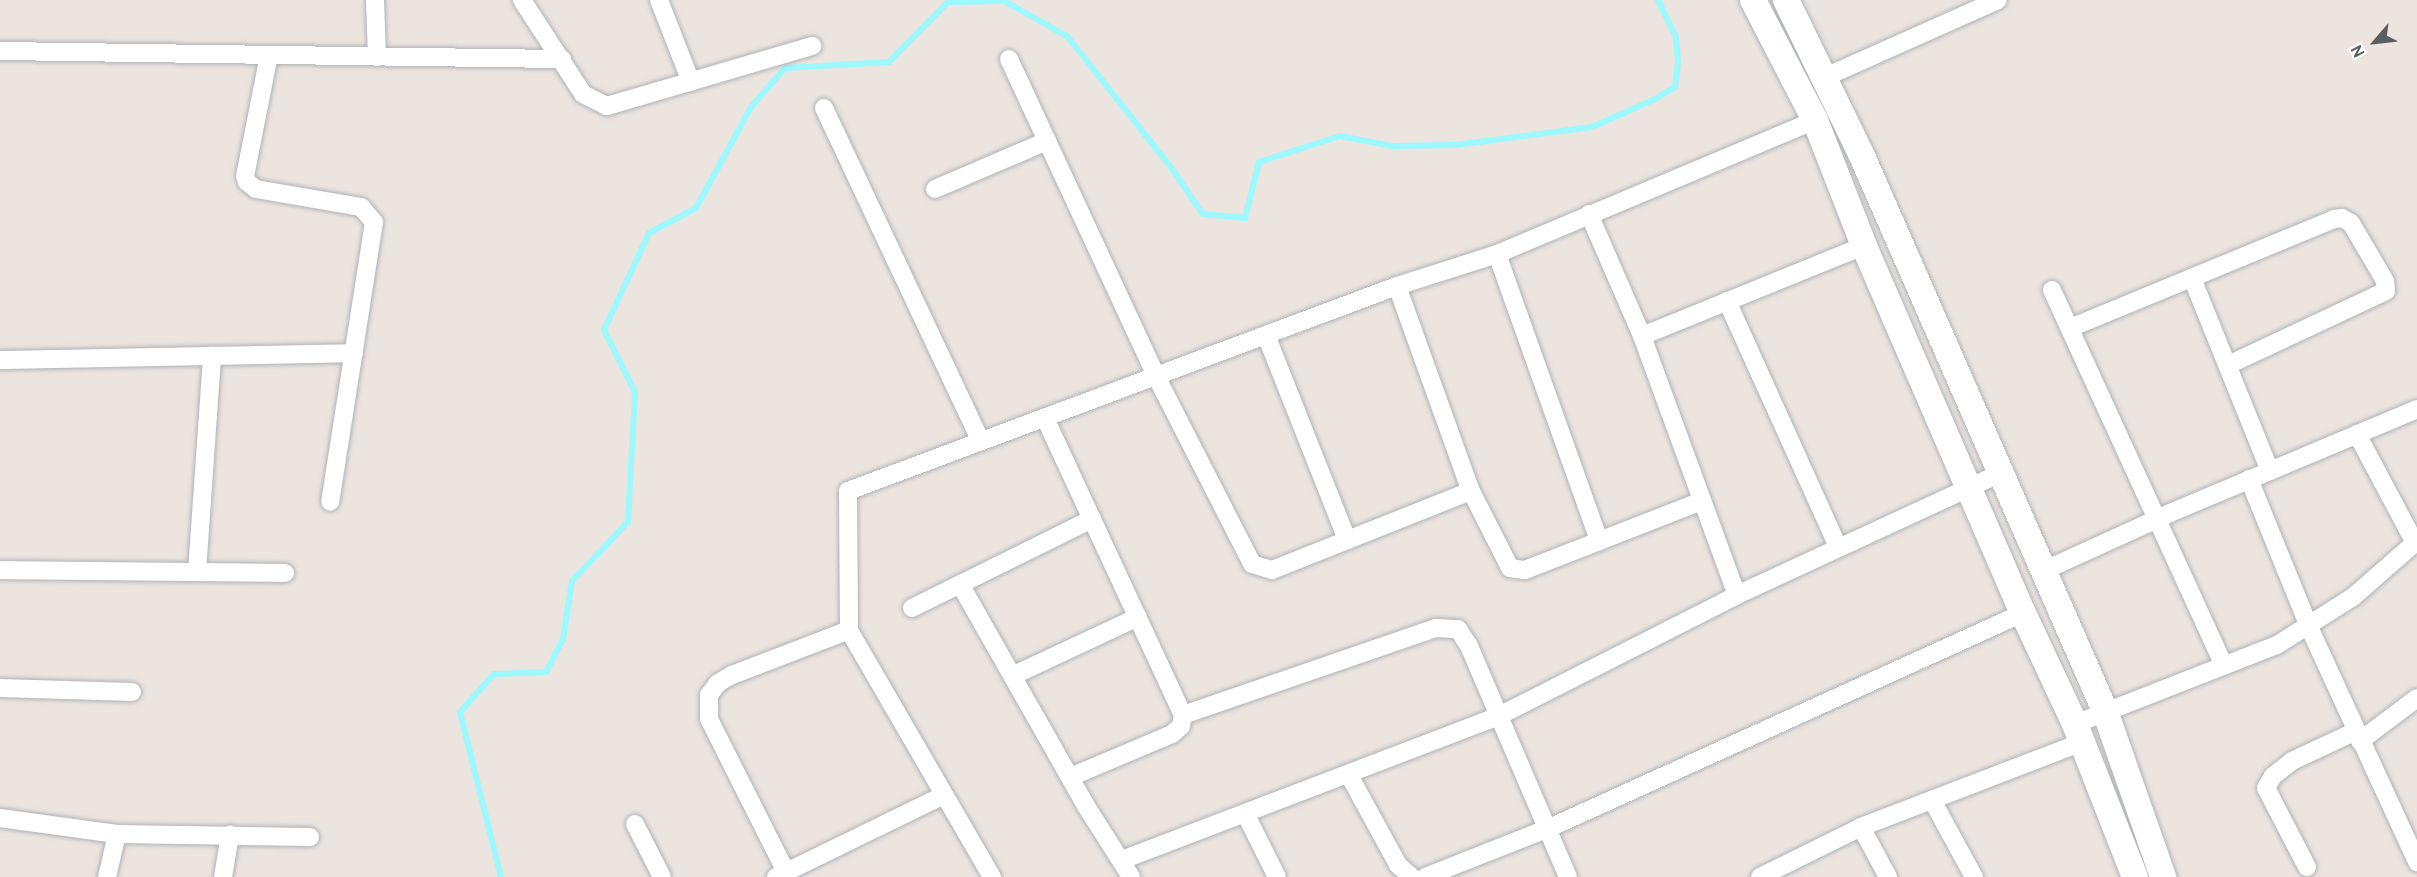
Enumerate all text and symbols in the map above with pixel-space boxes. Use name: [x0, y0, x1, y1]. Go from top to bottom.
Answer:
north arrow: [2345, 12, 2405, 72]
text: N: [2348, 41, 2371, 60]

